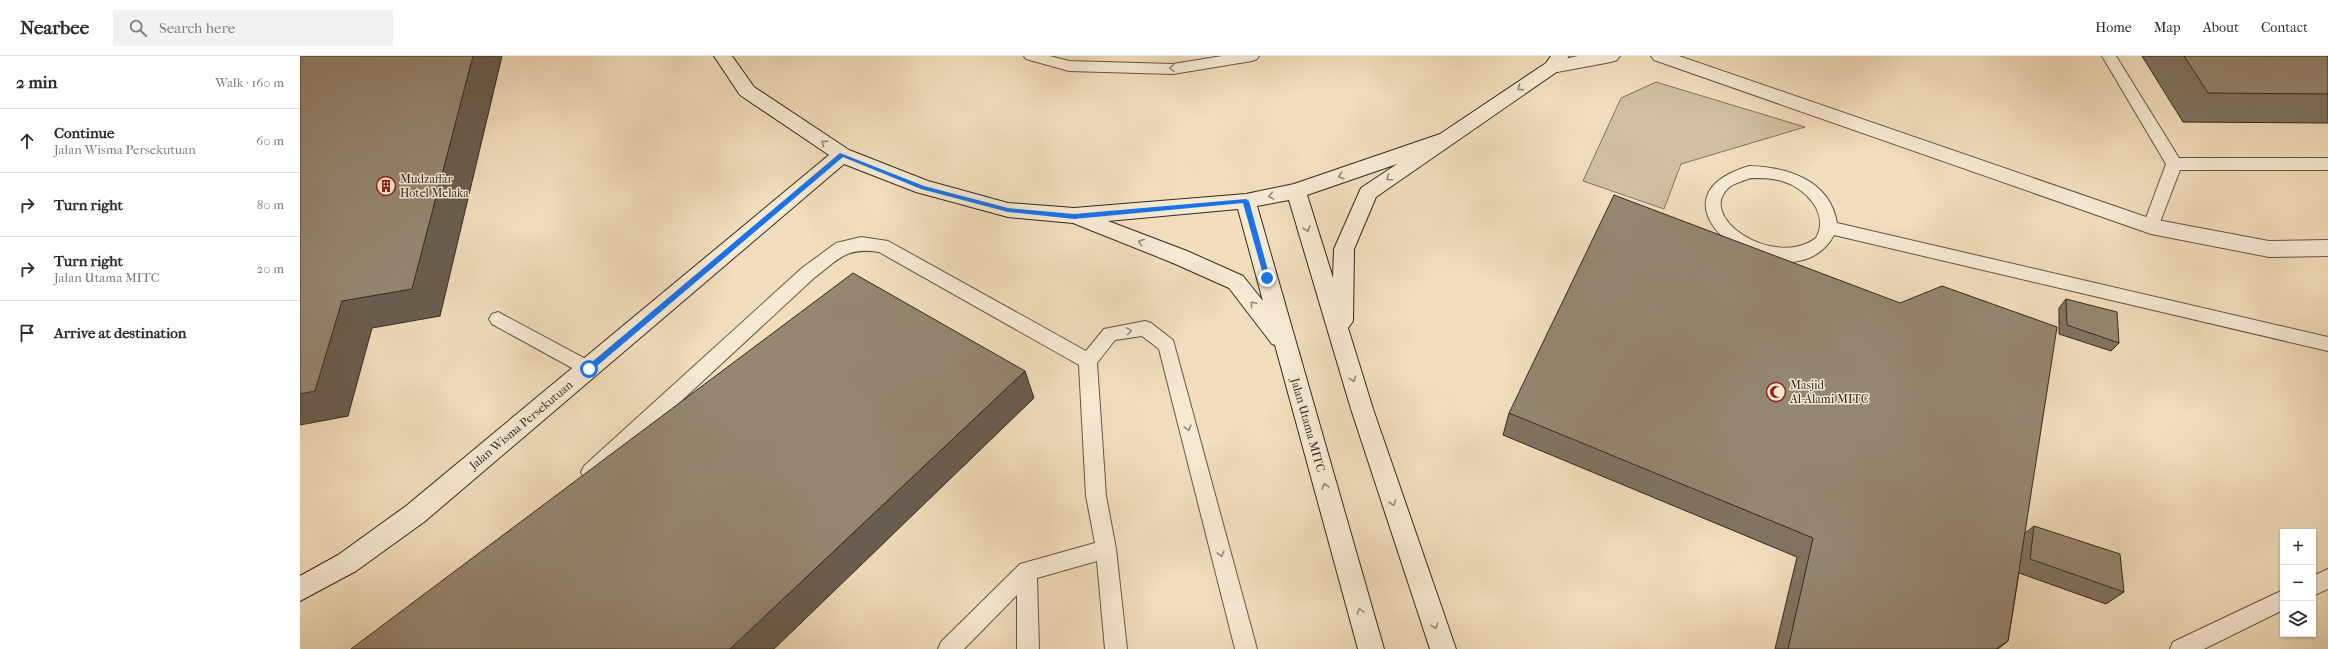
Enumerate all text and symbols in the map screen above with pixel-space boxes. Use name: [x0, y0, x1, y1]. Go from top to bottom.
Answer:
search box: [113, 10, 393, 46]
text: Nearbee: [20, 17, 89, 39]
icon: search: [127, 17, 149, 39]
text: Search here: [159, 19, 235, 37]
text: Home: [2095, 19, 2132, 36]
text: Map: [2154, 19, 2181, 36]
text: About: [2203, 19, 2239, 36]
text: Contact: [2261, 19, 2308, 36]
one-way arrow: [1169, 64, 1175, 73]
text: 2 min: [16, 72, 57, 92]
text: Walk · 160 m: [215, 75, 284, 90]
one-way arrow: [1517, 84, 1524, 91]
text: Continue: [54, 124, 114, 142]
icon: ahead: [16, 130, 38, 152]
text: 60 m: [256, 133, 284, 148]
one-way arrow: [822, 141, 829, 148]
text: Jalan Wisma Persekutuan: [54, 142, 196, 157]
one-way arrow: [1338, 171, 1345, 179]
place label: Mudzaffar Hotel Melaka: [400, 172, 469, 200]
one-way arrow: [1386, 173, 1393, 181]
building icon: Mudzaffar Hotel Melaka: [375, 175, 397, 197]
one-way arrow: [1268, 191, 1274, 200]
icon: right: [16, 194, 38, 216]
text: Turn right: [54, 196, 123, 214]
text: 80 m: [257, 197, 284, 212]
one-way arrow: [1302, 225, 1311, 232]
one-way arrow: [1138, 238, 1145, 246]
text: Turn right: [54, 252, 123, 270]
icon: right: [16, 258, 38, 280]
text: 20 m: [257, 261, 284, 276]
route end: [1258, 269, 1276, 287]
text: Jalan Utama MITC: [54, 270, 159, 285]
one-way arrow: [1250, 301, 1257, 308]
icon: arrive: [16, 322, 38, 344]
text: Arrive at destination: [54, 324, 186, 342]
one-way arrow: [1125, 327, 1132, 336]
route start: [580, 360, 598, 378]
street label: Jalan Utama MITC: [1288, 375, 1328, 474]
one-way arrow: [1348, 376, 1357, 383]
street label: Jalan Wisma Persekutuan: [466, 378, 576, 473]
place label: Masjid Al-Alami MITC: [1789, 378, 1869, 406]
mosque icon: Masjid Al-Alami MITC: [1765, 381, 1787, 403]
one-way arrow: [1184, 425, 1192, 431]
one-way arrow: [1321, 483, 1330, 490]
one-way arrow: [1388, 499, 1397, 506]
map controls: [2280, 529, 2316, 637]
button: +: [2280, 529, 2316, 565]
one-way arrow: [1216, 550, 1225, 557]
button: −: [2280, 565, 2316, 601]
button: layers: [2280, 601, 2316, 637]
one-way arrow: [1356, 608, 1365, 615]
one-way arrow: [1430, 622, 1439, 629]

